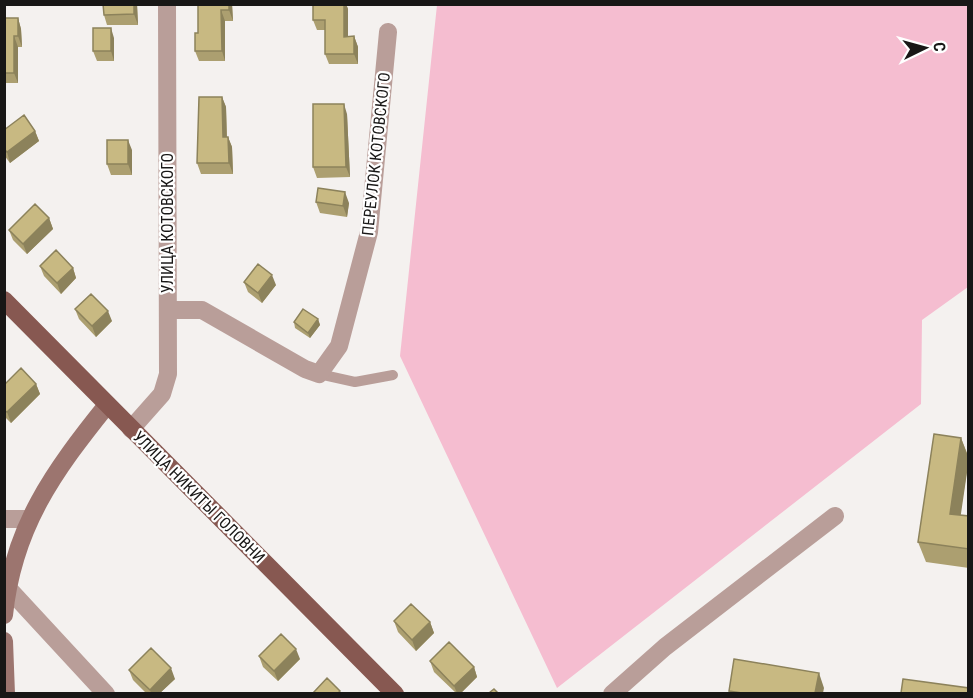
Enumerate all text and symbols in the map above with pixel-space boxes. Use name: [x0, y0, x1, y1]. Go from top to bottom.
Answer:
north arrow: [895, 18, 955, 78]
text: С: [930, 41, 949, 52]
street label: ПЕРЕУЛОК КОТОВСКОГО: [358, 71, 394, 237]
street label: УЛИЦА КОТОВСКОГО: [158, 153, 177, 293]
street label: УЛИЦА НИКИТЫ ГОЛОВНИ: [129, 427, 269, 567]

